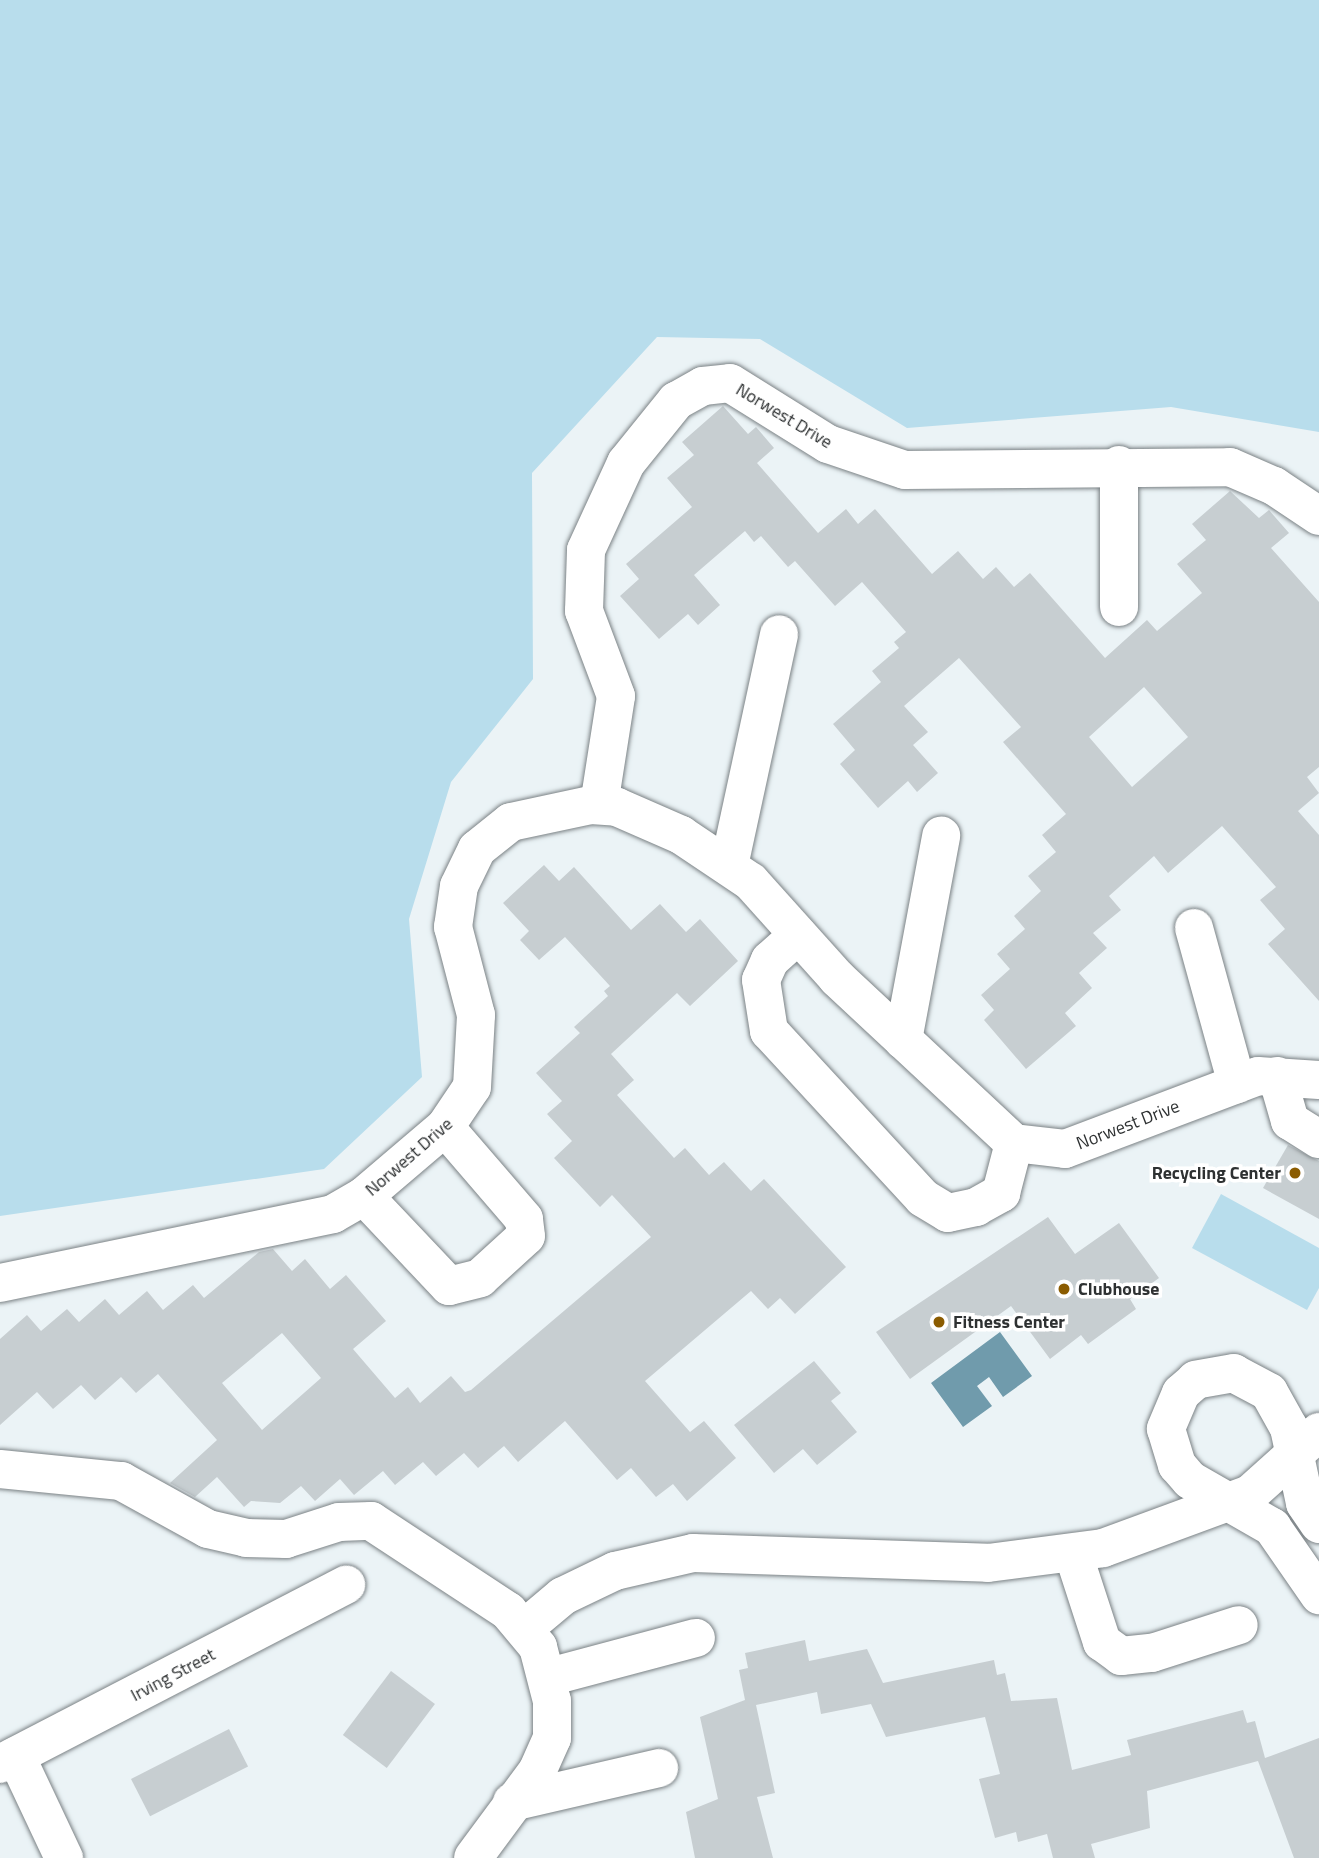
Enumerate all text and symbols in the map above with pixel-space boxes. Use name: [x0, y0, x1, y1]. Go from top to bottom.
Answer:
street label: Norwest Drive: [732, 379, 836, 453]
street label: Norwest Drive: [1073, 1095, 1183, 1155]
street label: Norwest Drive: [361, 1113, 457, 1201]
place label: Recycling Center: [1152, 1162, 1281, 1184]
marker: Recycling Center: [1287, 1165, 1303, 1181]
place label: Clubhouse: [1078, 1278, 1160, 1300]
marker: Clubhouse: [1056, 1281, 1072, 1297]
place label: Fitness Center: [953, 1311, 1065, 1333]
marker: Fitness Center: [931, 1314, 947, 1330]
street label: Irving Street: [127, 1644, 219, 1706]

